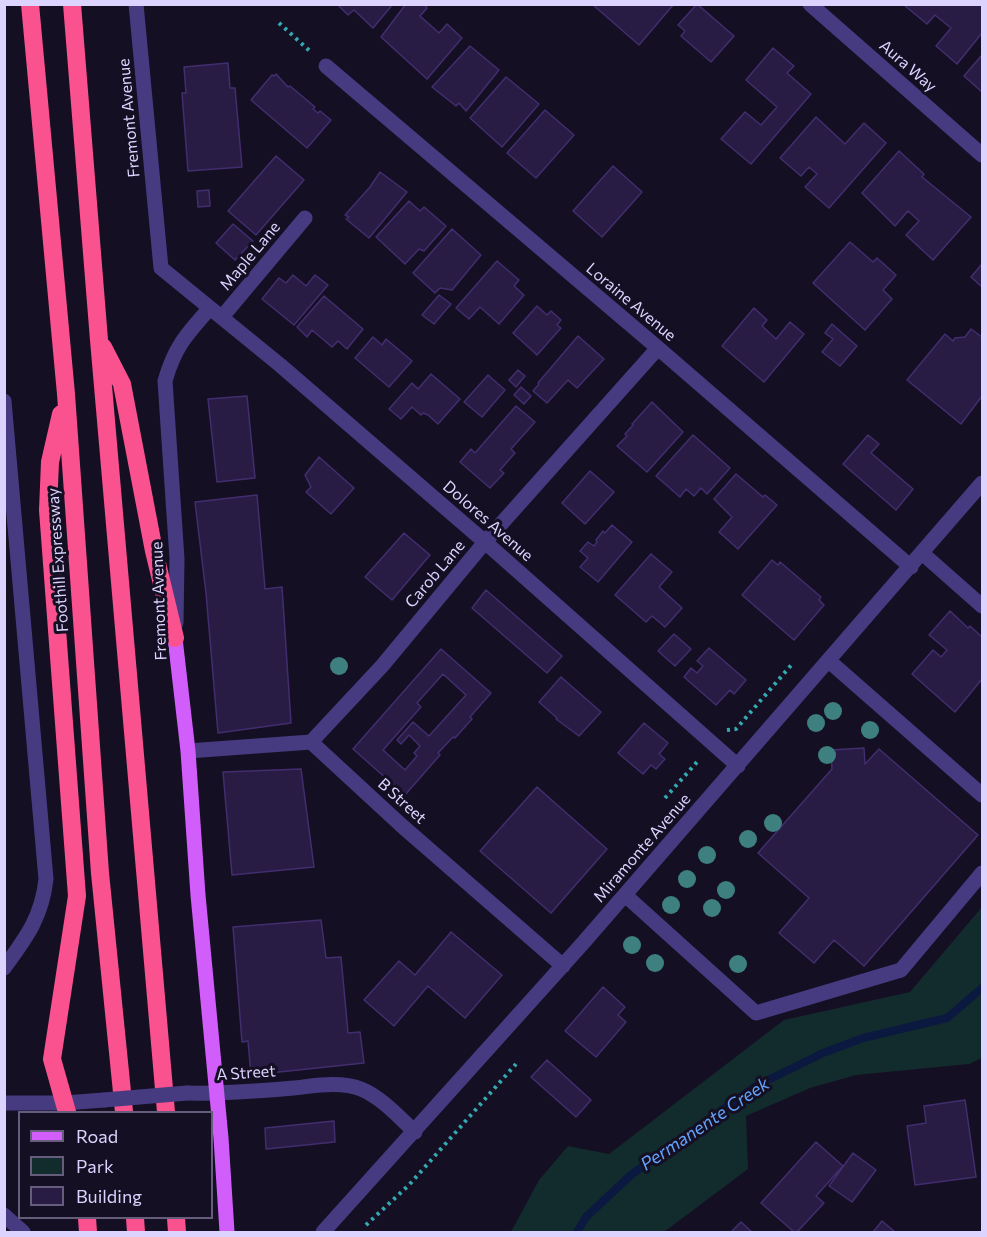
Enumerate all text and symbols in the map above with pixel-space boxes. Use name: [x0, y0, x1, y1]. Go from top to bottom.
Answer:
street label: Aura Way: [876, 36, 940, 96]
street label: Fremont Avenue: [114, 58, 144, 178]
street label: Maple Lane: [216, 218, 284, 294]
street label: Loraine Avenue: [582, 259, 680, 345]
street label: Dolores Avenue: [439, 477, 537, 565]
street label: Foothill Expressway: [43, 487, 73, 633]
street label: Carob Lane: [401, 536, 469, 612]
street label: Fremont Avenue: [147, 541, 171, 661]
street label: B Street: [374, 774, 430, 828]
street label: Miramonte Avenue: [589, 790, 695, 906]
street label: A Street: [216, 1061, 276, 1085]
water label: Permanente Creek: [636, 1073, 774, 1175]
legend: [18, 1111, 213, 1219]
text: Road: [76, 1125, 118, 1147]
text: Park: [76, 1155, 114, 1177]
text: Building: [76, 1185, 142, 1207]

